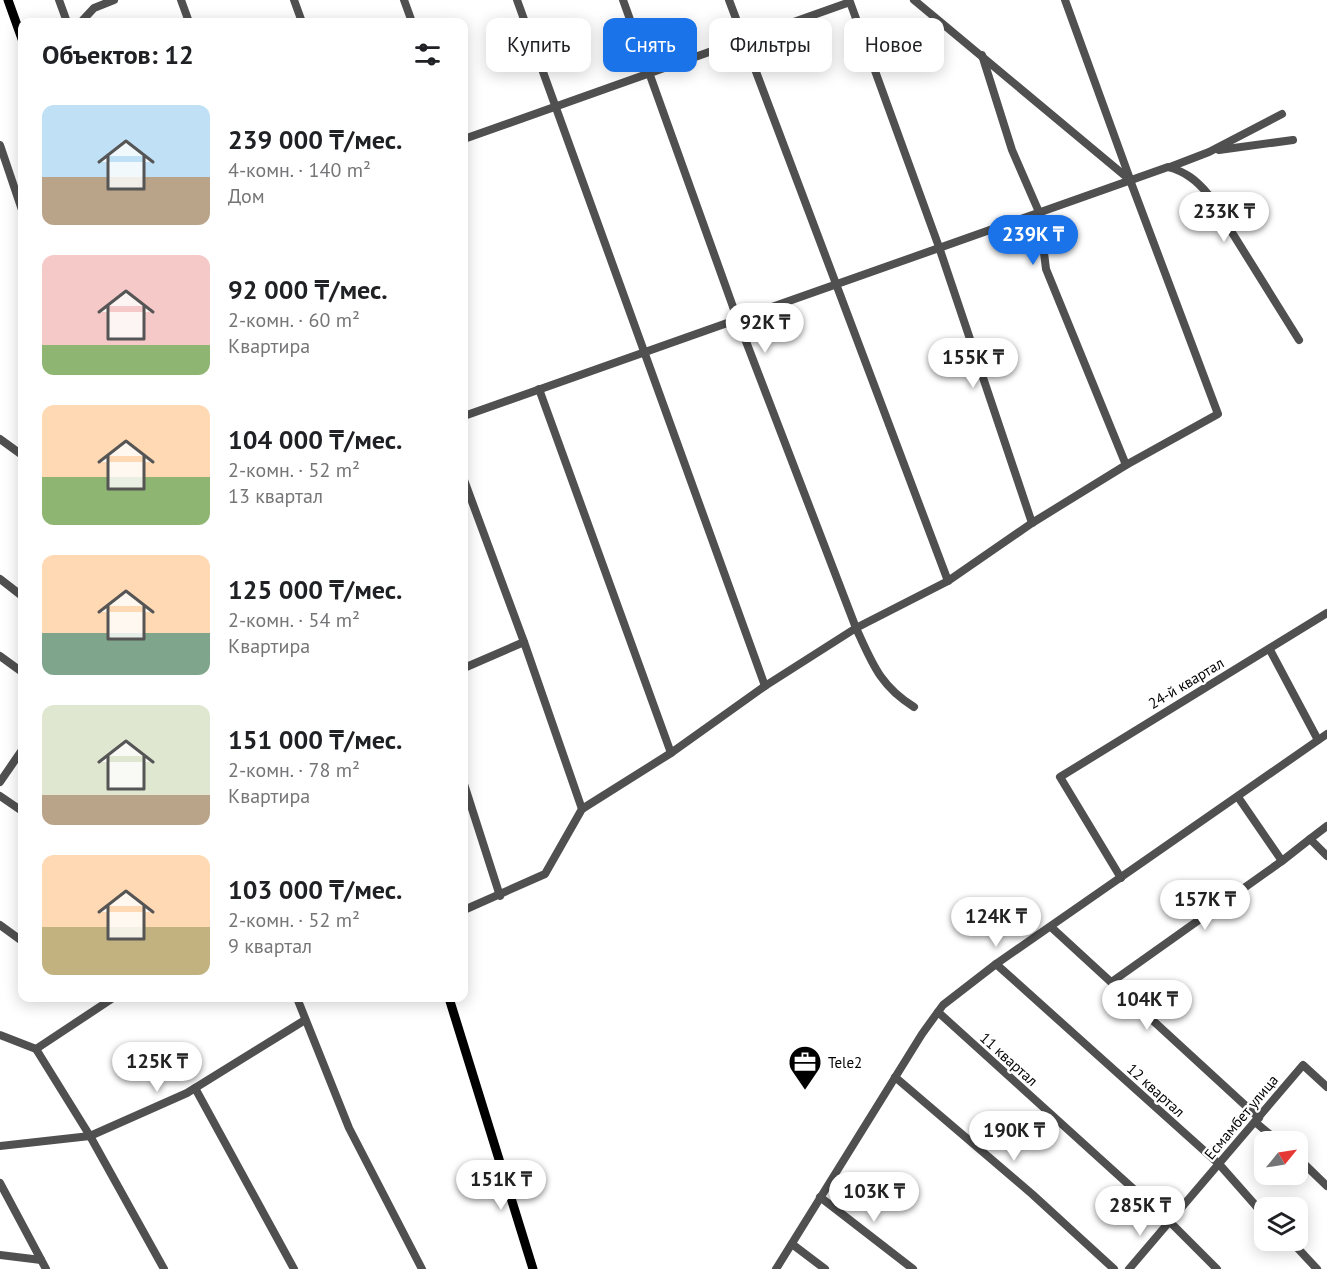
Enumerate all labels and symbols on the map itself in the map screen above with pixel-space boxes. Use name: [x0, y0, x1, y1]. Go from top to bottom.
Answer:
pin: 233K ₸: [1175, 192, 1273, 243]
pin: 239K ₸: [984, 215, 1082, 266]
pin: 92K ₸: [723, 303, 807, 354]
pin: 155K ₸: [924, 338, 1022, 389]
street label: 24-й квартал: [1145, 653, 1227, 713]
pin: 157K ₸: [1156, 880, 1254, 931]
pin: 124K ₸: [947, 897, 1045, 948]
pin: 104K ₸: [1098, 980, 1196, 1031]
street label: 11 квартал: [976, 1028, 1042, 1090]
pin: 125K ₸: [108, 1042, 206, 1093]
office icon: Tele2: [787, 1044, 823, 1091]
place label: Tele2: [828, 1053, 862, 1072]
street label: 12 квартал: [1123, 1059, 1189, 1121]
street label: Есмамбет улица: [1200, 1071, 1282, 1163]
pin: 190K ₸: [965, 1111, 1063, 1162]
north arrow: [1254, 1131, 1308, 1185]
pin: 151K ₸: [452, 1160, 550, 1211]
pin: 103K ₸: [825, 1172, 923, 1223]
pin: 285K ₸: [1091, 1186, 1189, 1237]

